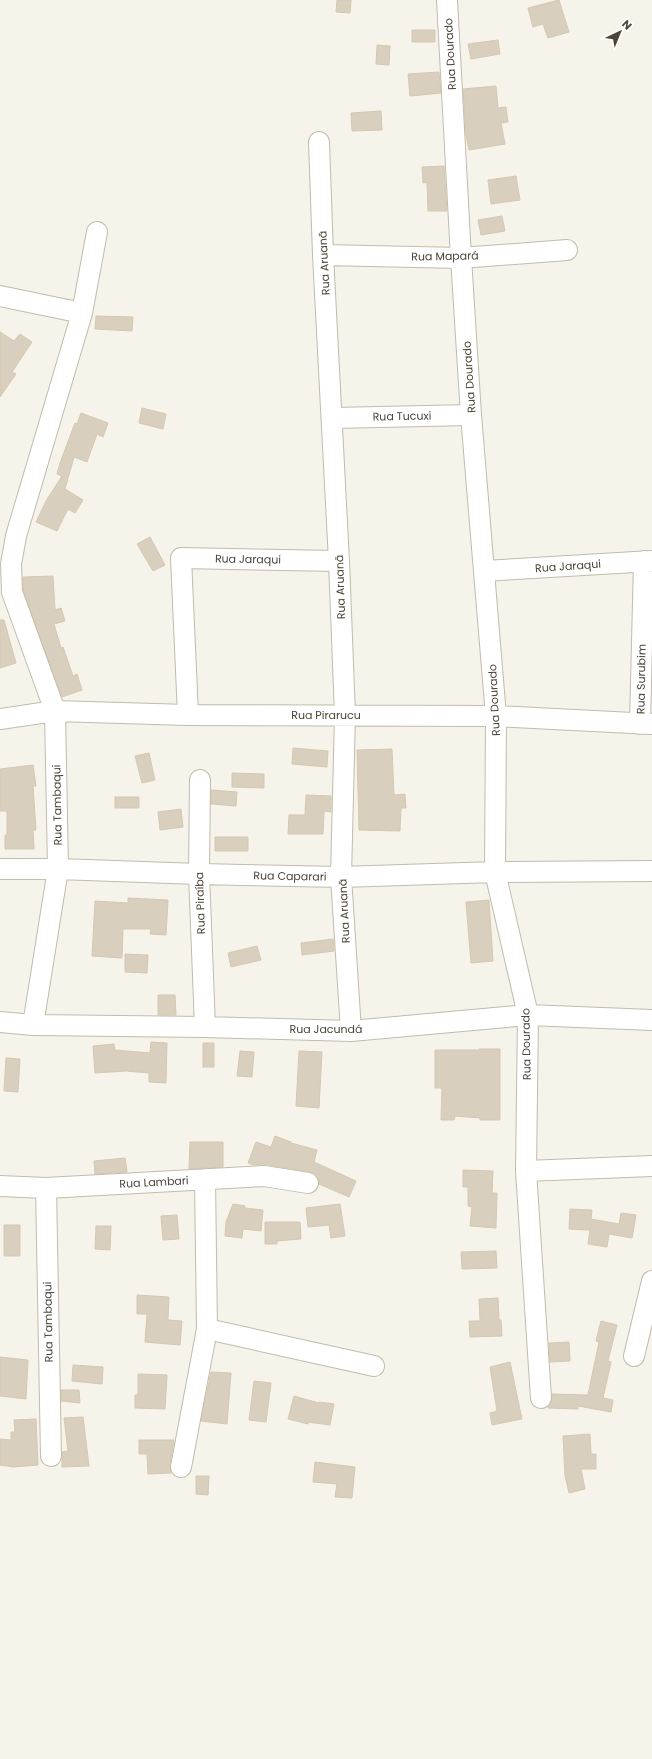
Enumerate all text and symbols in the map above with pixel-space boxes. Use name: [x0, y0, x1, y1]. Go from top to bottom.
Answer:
north arrow: [600, 12, 640, 52]
text: N: [618, 16, 635, 33]
street label: Rua Dourado: [440, 18, 460, 90]
street label: Rua Aruanã: [314, 230, 334, 296]
street label: Rua Mapará: [411, 247, 479, 265]
street label: Rua Dourado: [459, 341, 479, 413]
street label: Rua Tucuxi: [372, 407, 432, 425]
street label: Rua Jaraqui: [215, 550, 281, 568]
street label: Rua Aruanã: [331, 554, 349, 620]
street label: Rua Jaraqui: [534, 556, 602, 576]
street label: Rua Surubim: [632, 644, 650, 714]
street label: Rua Dourado: [484, 664, 504, 736]
street label: Rua Pirarucu: [291, 707, 361, 723]
street label: Rua Tambaqui: [48, 764, 66, 846]
street label: Rua Caparari: [253, 867, 327, 885]
street label: Rua Piraíba: [191, 872, 209, 934]
street label: Rua Aruanã: [334, 878, 354, 944]
street label: Rua Dourado: [517, 1008, 535, 1080]
street label: Rua Jacundá: [290, 1021, 363, 1037]
street label: Rua Lambari: [119, 1172, 189, 1192]
street label: Rua Tambaqui: [39, 1281, 57, 1363]

